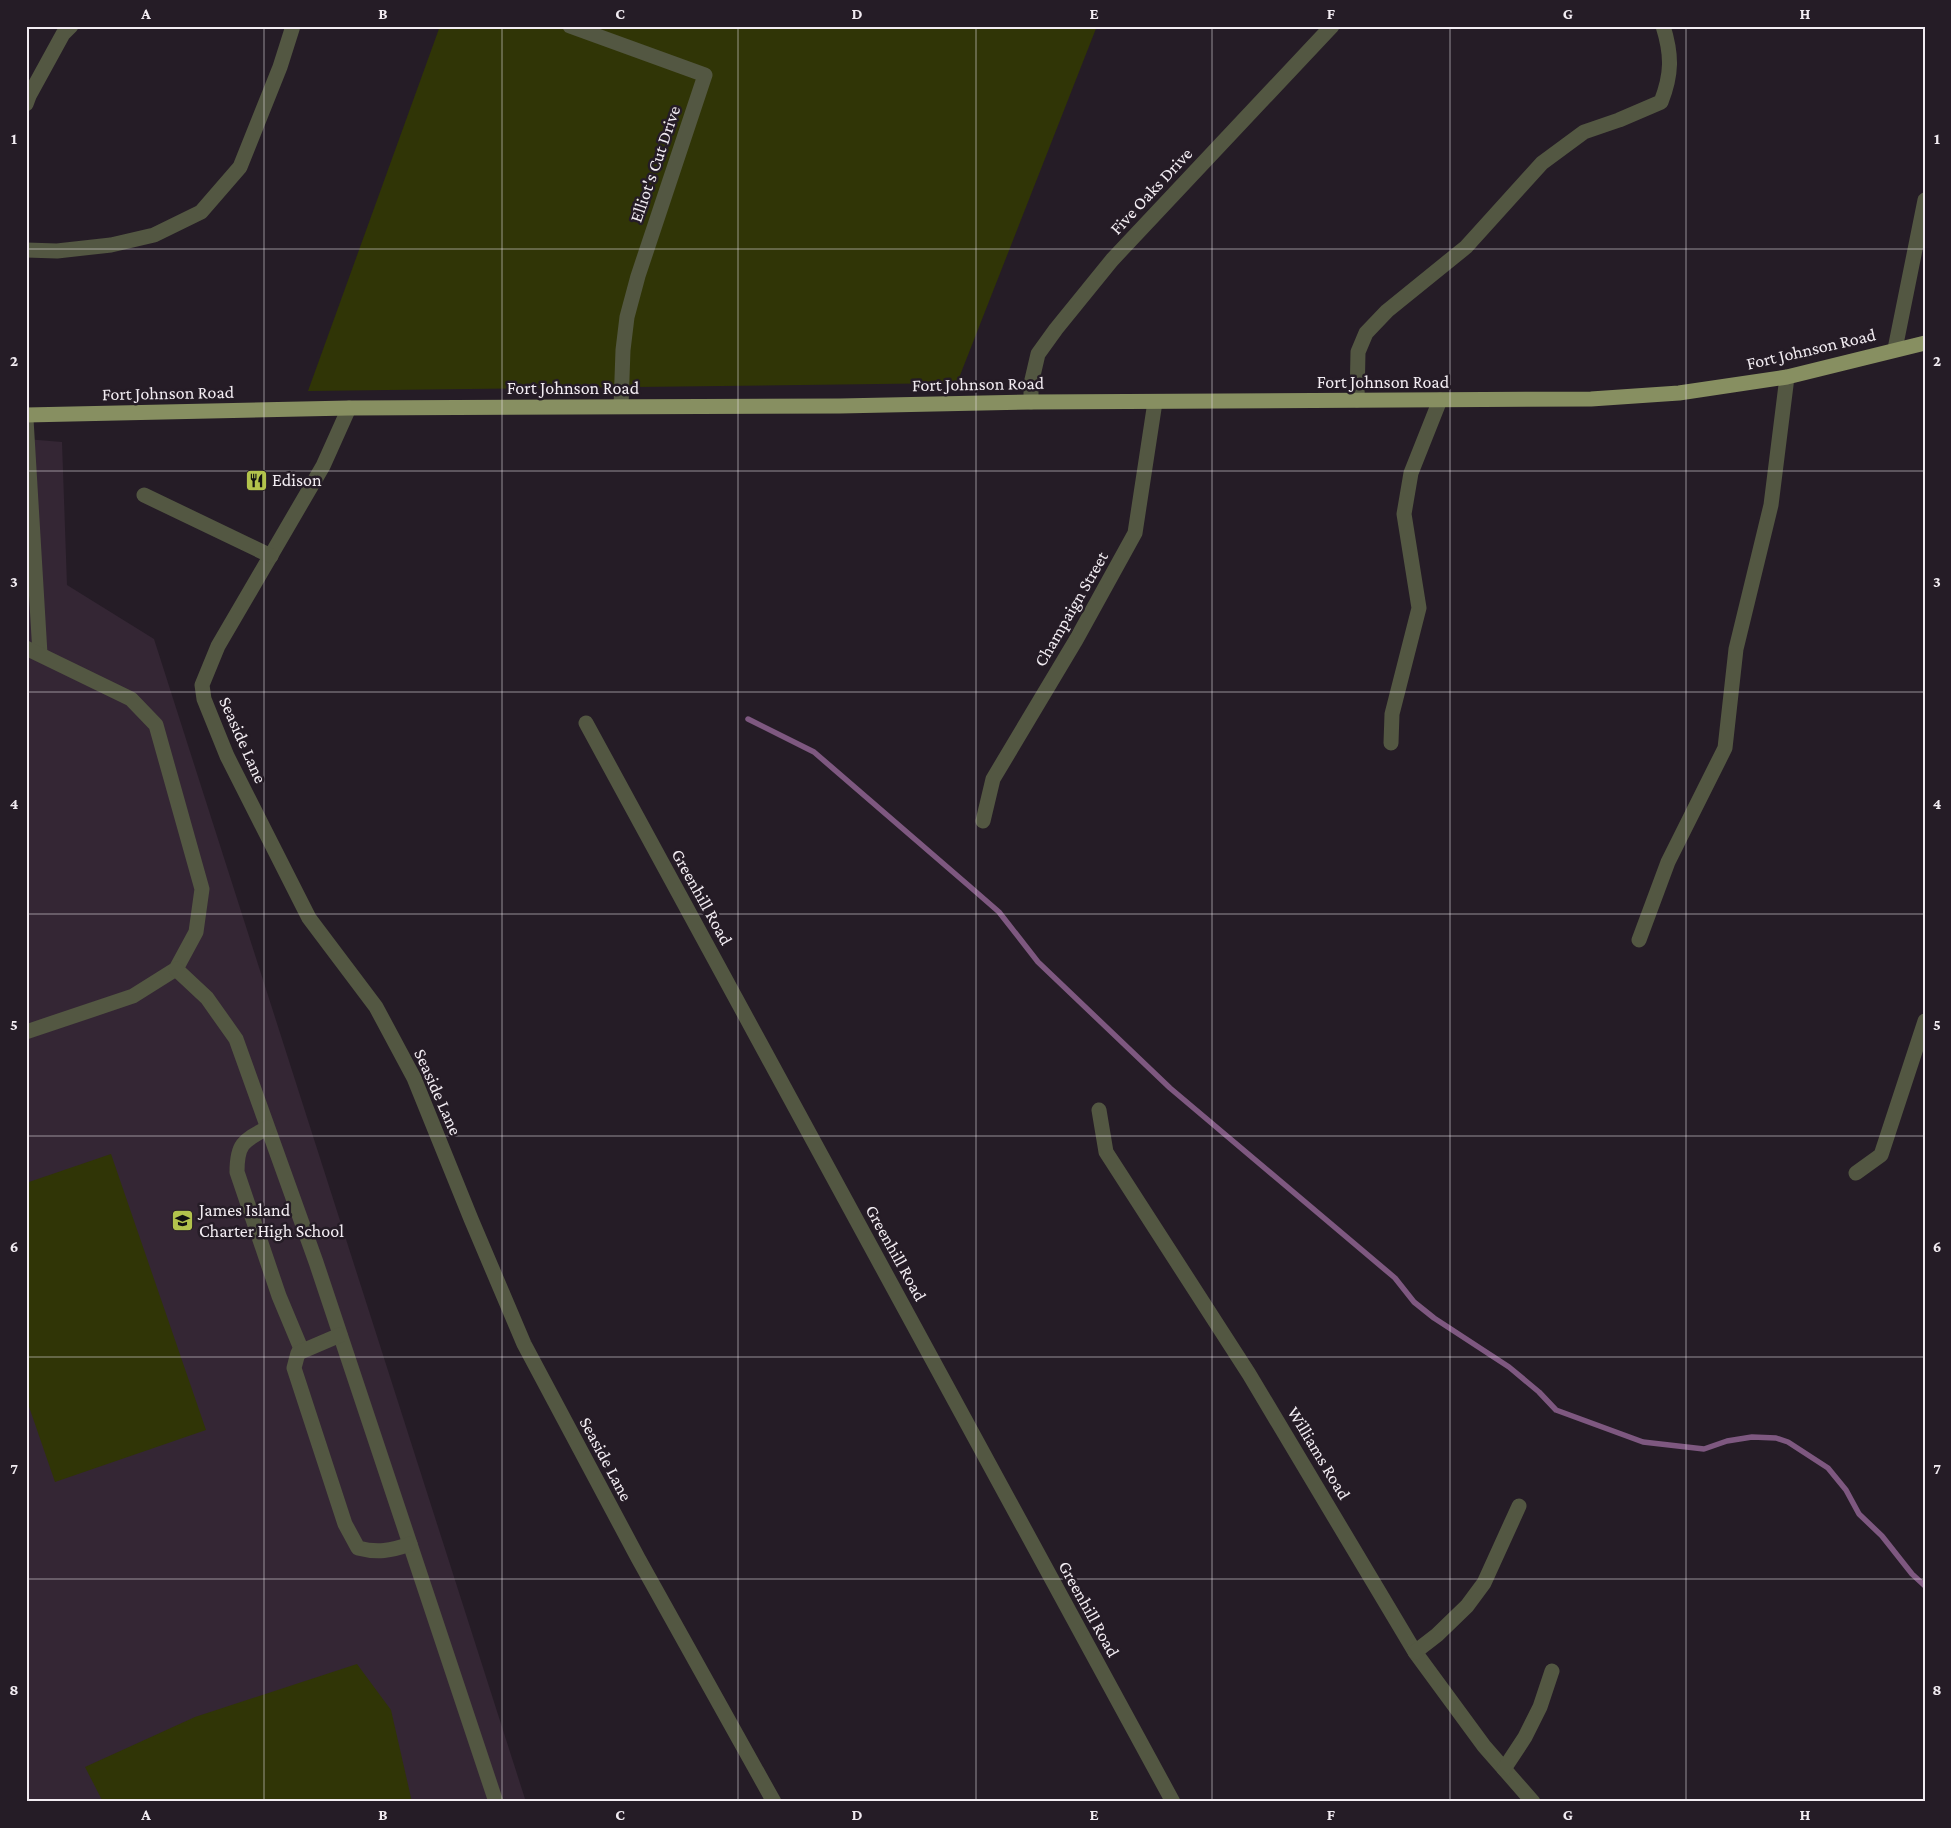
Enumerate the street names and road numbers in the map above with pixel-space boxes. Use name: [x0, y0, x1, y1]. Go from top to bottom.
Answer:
street label: Elliot's Cut Drive: [626, 103, 684, 225]
street label: Five Oaks Drive: [1106, 143, 1196, 239]
street label: Fort Johnson Road: [1744, 324, 1878, 374]
street label: Fort Johnson Road: [1317, 372, 1450, 392]
street label: Fort Johnson Road: [912, 373, 1045, 395]
street label: Fort Johnson Road: [507, 378, 640, 398]
street label: Fort Johnson Road: [102, 382, 235, 404]
street label: Champaign Street: [1030, 547, 1113, 670]
street label: Seaside Lane: [215, 694, 271, 786]
street label: Greenhill Road: [667, 846, 737, 949]
street label: Seaside Lane: [410, 1046, 466, 1138]
street label: Greenhill Road: [861, 1202, 931, 1305]
street label: Williams Road: [1283, 1403, 1355, 1504]
street label: Seaside Lane: [576, 1414, 636, 1504]
street label: Greenhill Road: [1054, 1558, 1124, 1661]

